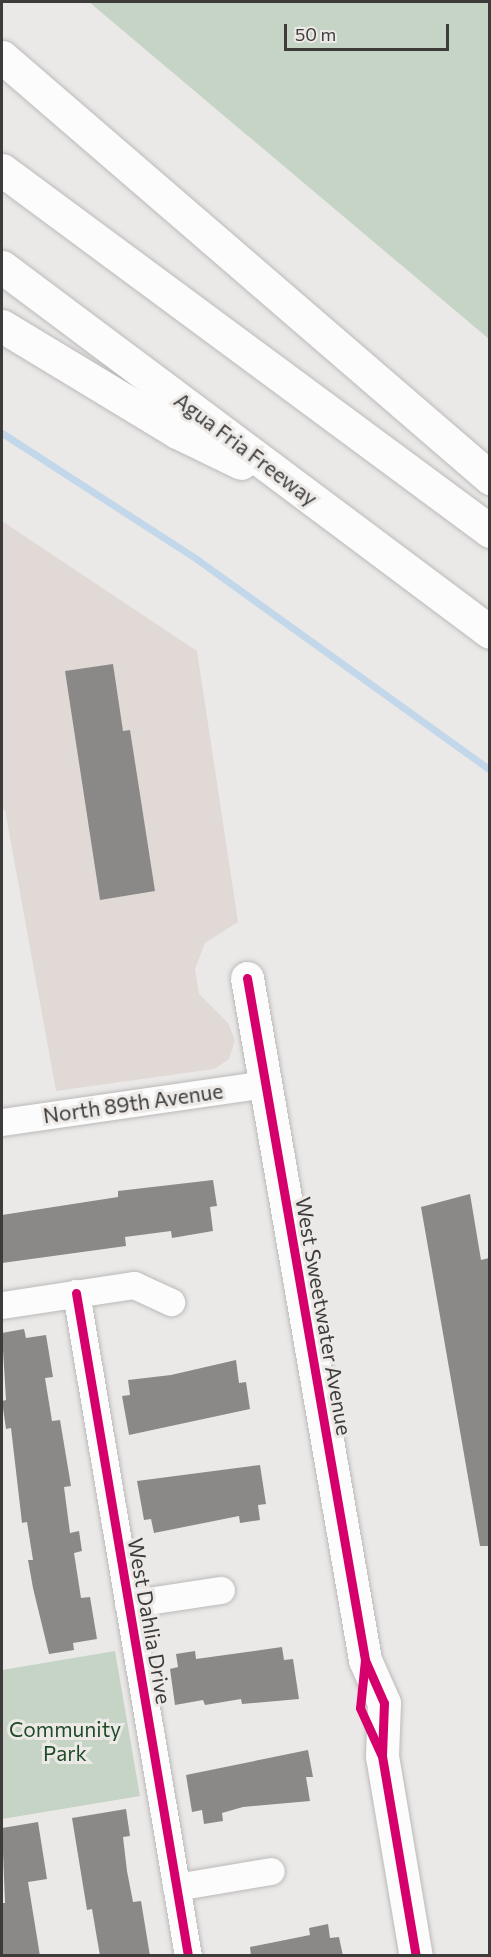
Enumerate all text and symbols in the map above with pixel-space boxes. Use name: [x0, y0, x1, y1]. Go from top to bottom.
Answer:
scale bar: [287, 12, 452, 50]
text: 50 m: [295, 23, 336, 45]
street label: Agua Fria Freeway: [170, 387, 322, 511]
street label: North 89th Avenue: [41, 1078, 225, 1128]
street label: West Sweetwater Avenue: [291, 1195, 357, 1437]
street label: West Dahlia Drive: [123, 1536, 177, 1706]
park label: Community Park: [9, 1716, 121, 1766]

